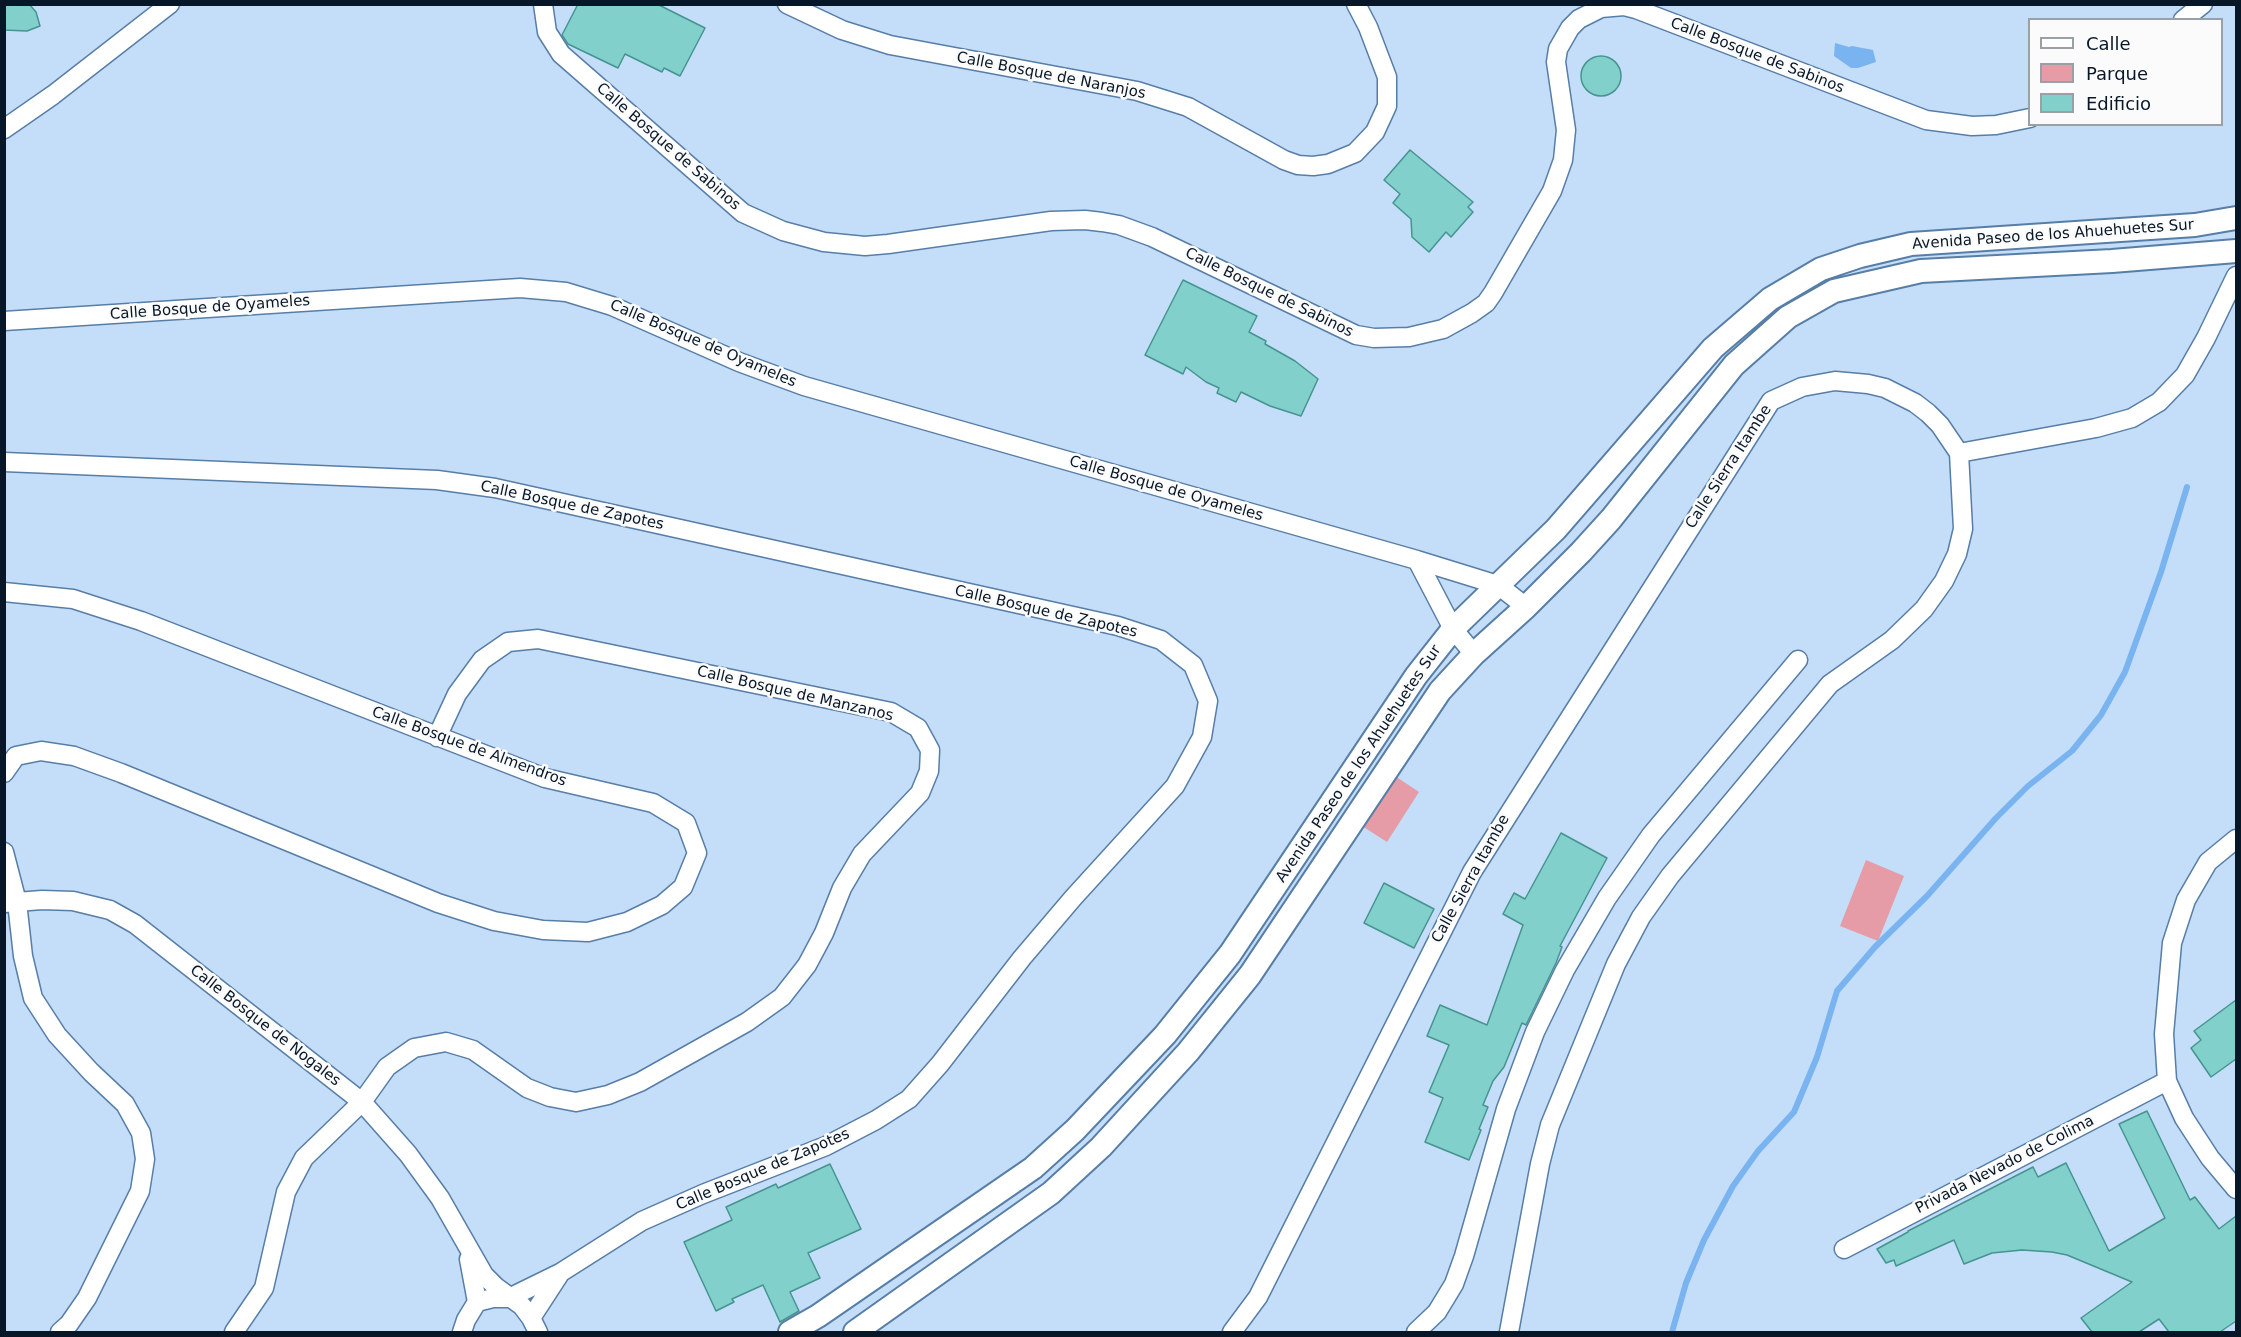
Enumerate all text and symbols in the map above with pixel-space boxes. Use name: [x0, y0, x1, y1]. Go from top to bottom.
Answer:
street label: Calle Bosque de Sabinos: [1668, 14, 1846, 98]
legend: [2028, 18, 2223, 126]
text: Calle: [2086, 33, 2131, 54]
street label: Calle Bosque de Naranjos: [955, 49, 1147, 103]
text: Parque: [2086, 63, 2148, 84]
street label: Calle Bosque de Sabinos: [592, 80, 744, 214]
text: Edificio: [2086, 93, 2151, 114]
street label: Avenida Paseo de los Ahuehuetes Sur: [1912, 216, 2194, 254]
street label: Calle Bosque de Sabinos: [1182, 244, 1356, 342]
street label: Calle Bosque de Oyameles: [109, 292, 311, 324]
street label: Calle Bosque de Oyameles: [607, 296, 799, 392]
street label: Calle Sierra Itambe: [1682, 402, 1776, 532]
street label: Calle Bosque de Oyameles: [1067, 453, 1265, 525]
street label: Calle Bosque de Zapotes: [479, 478, 665, 534]
street label: Calle Bosque de Zapotes: [953, 582, 1139, 642]
street label: Avenida Paseo de los Ahuehuetes Sur: [1273, 642, 1445, 886]
street label: Calle Bosque de Manzanos: [695, 663, 895, 725]
street label: Calle Bosque de Almendros: [369, 703, 569, 791]
street label: Calle Sierra Itambe: [1428, 812, 1514, 946]
street label: Calle Bosque de Nogales: [186, 962, 344, 1090]
street label: Privada Nevado de Colima: [1913, 1112, 2097, 1218]
street label: Calle Bosque de Zapotes: [673, 1125, 853, 1215]

